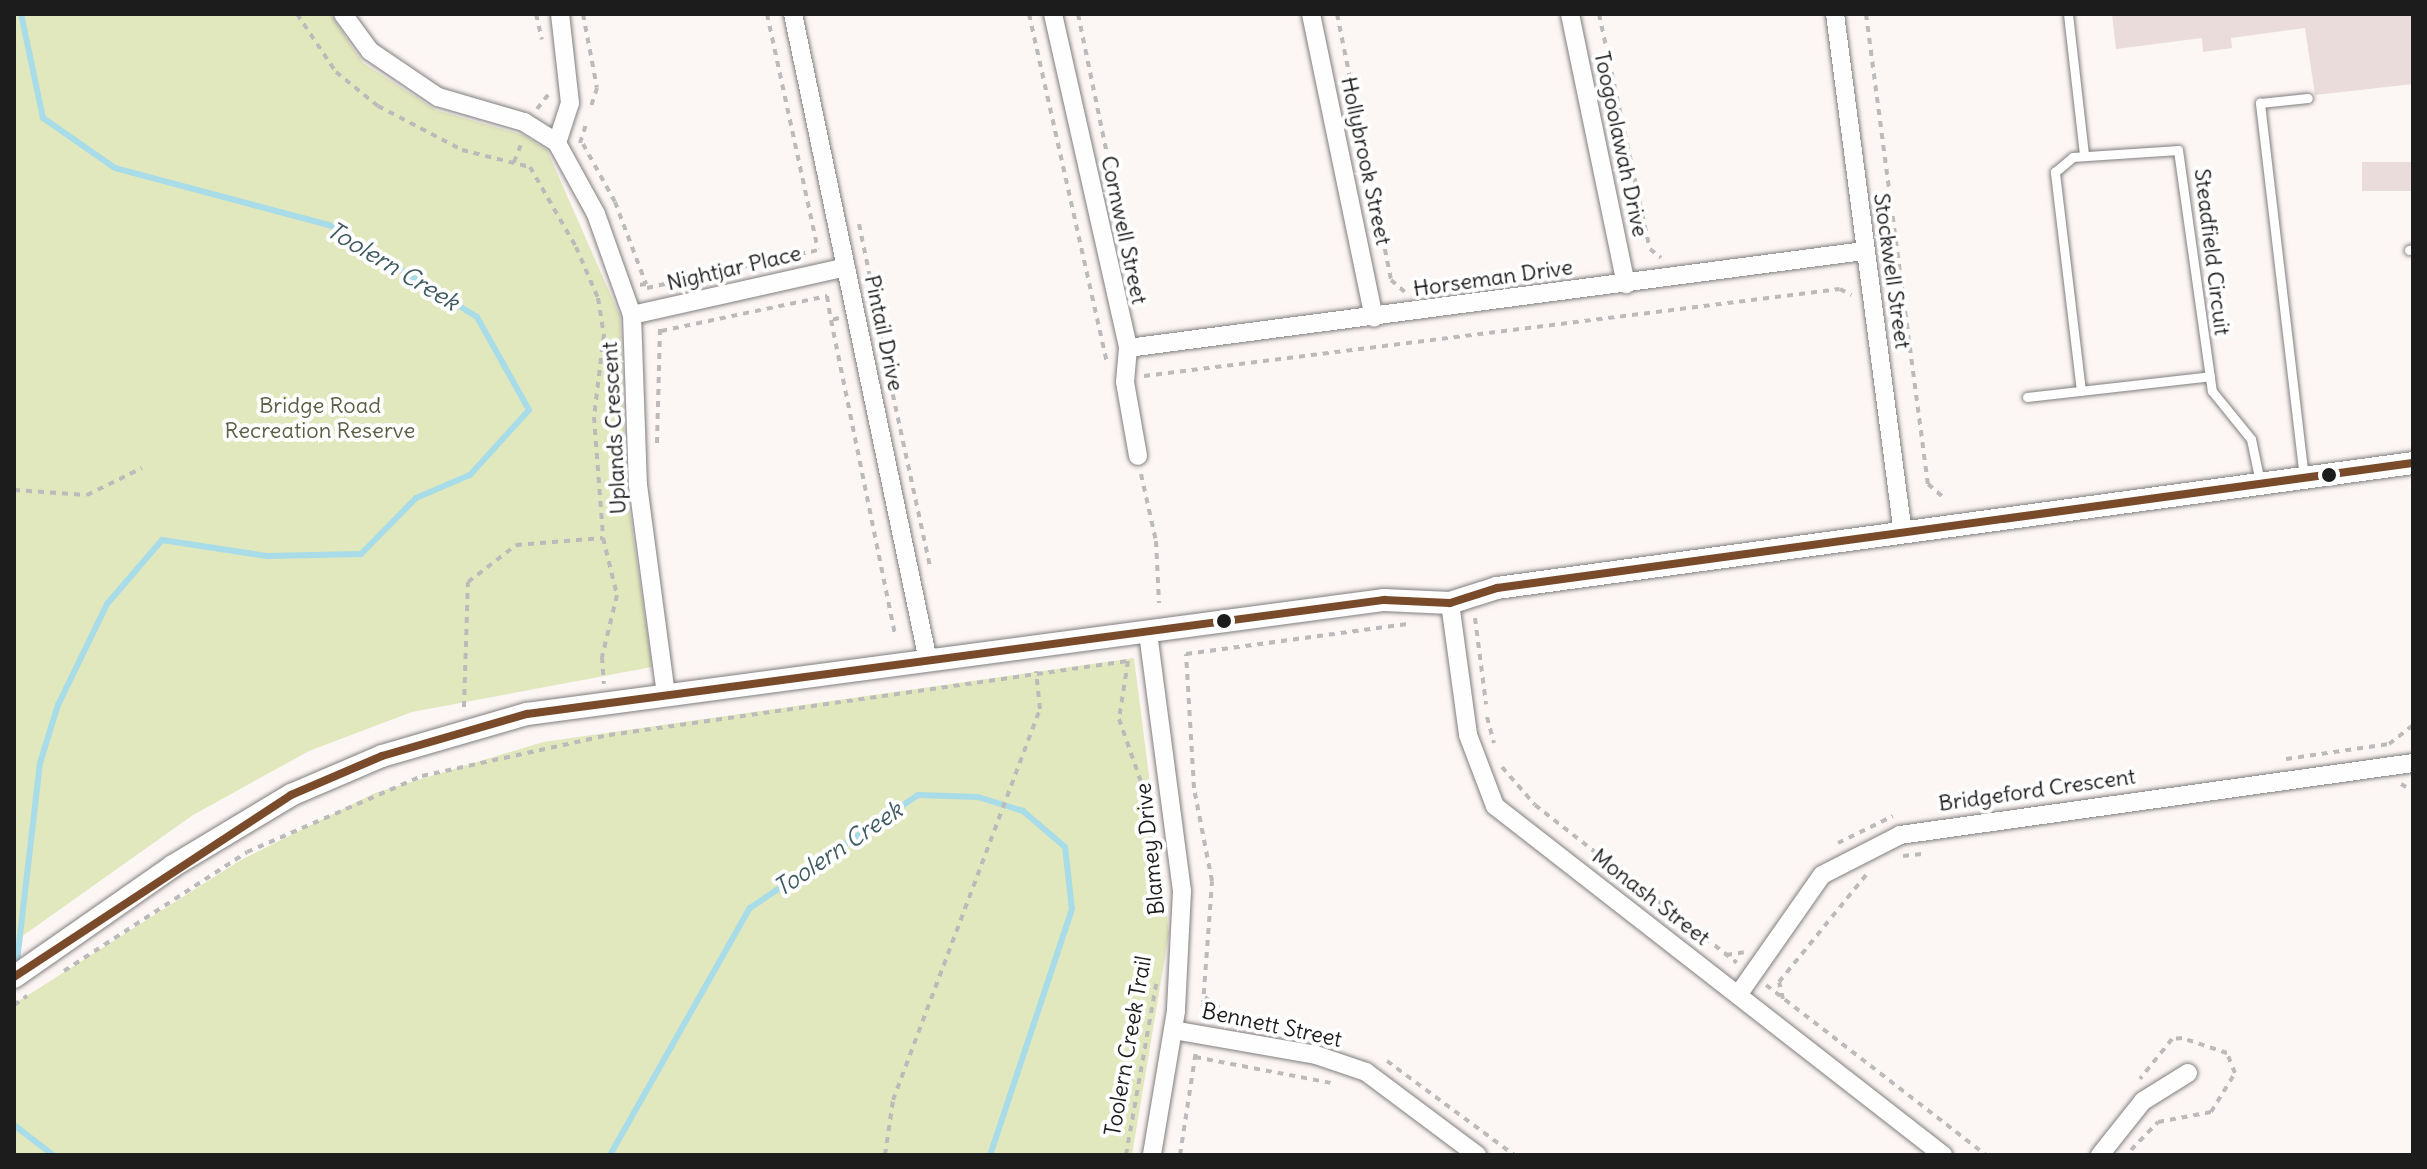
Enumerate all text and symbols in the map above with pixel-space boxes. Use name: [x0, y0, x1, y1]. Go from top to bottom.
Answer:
street label: Toogoolawah Drive: [1588, 49, 1654, 239]
street label: Hollybrook Street: [1335, 74, 1397, 248]
street label: Cornwell Street: [1095, 153, 1153, 307]
street label: Steadfield Circuit: [2189, 167, 2235, 337]
street label: Stockwell Street: [1868, 191, 1916, 351]
water label: Toolern Creek: [322, 215, 464, 317]
street label: Nightjar Place: [664, 240, 804, 296]
street label: Horseman Drive: [1412, 254, 1574, 302]
street label: Pintail Drive: [859, 273, 909, 393]
street label: Uplands Crescent: [596, 341, 632, 515]
park label: Bridge Road Recreation Reserve: [225, 392, 415, 444]
unlabelled marker: [2321, 467, 2337, 483]
unlabelled marker: [1216, 613, 1232, 629]
street label: Bridgeford Crescent: [1937, 763, 2137, 817]
street label: Blamey Drive: [1130, 782, 1170, 916]
water label: Toolern Creek: [768, 796, 908, 902]
street label: Monash Street: [1587, 843, 1715, 951]
street label: Toolern Creek Trail: [1099, 954, 1157, 1138]
street label: Bennett Street: [1200, 997, 1344, 1053]

